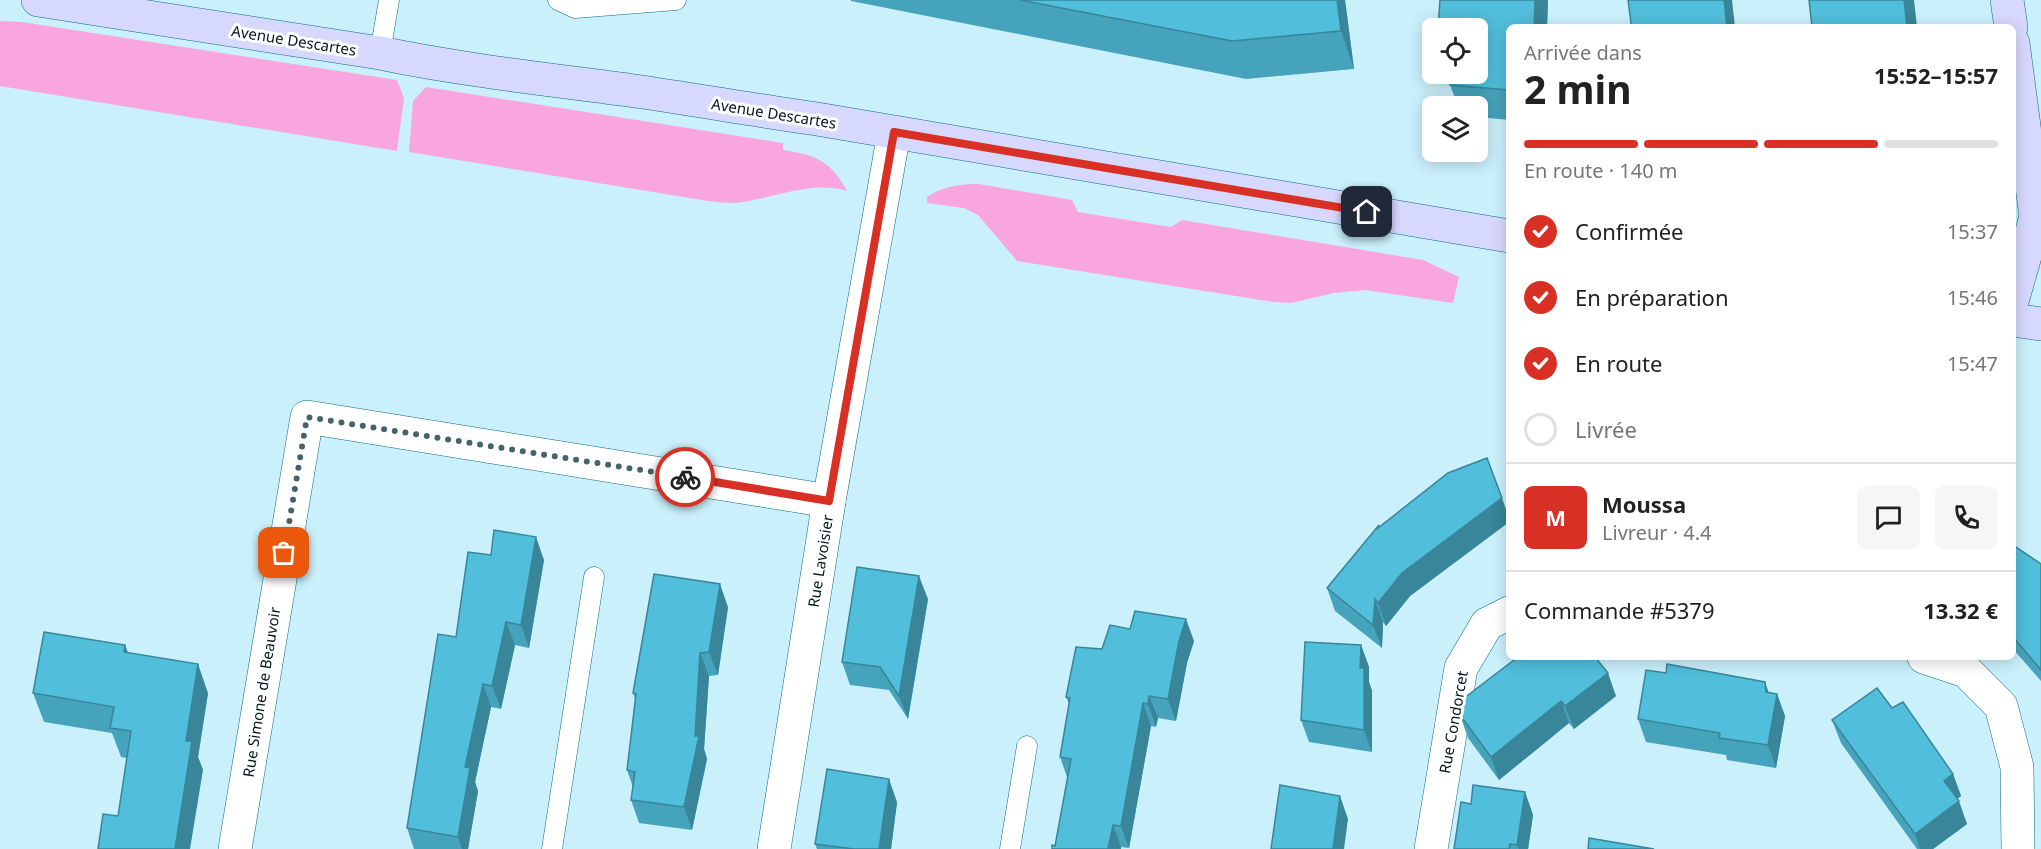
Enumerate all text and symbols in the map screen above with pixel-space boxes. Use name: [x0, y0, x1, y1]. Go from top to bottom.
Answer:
map controls: [1422, 18, 1488, 162]
button: locate: [1422, 18, 1488, 84]
street label: Avenue Descartes: [230, 20, 358, 60]
text: Arrivée dans: [1524, 39, 1642, 66]
text: 15:52–15:57: [1874, 60, 1998, 90]
text: 2 min: [1524, 62, 1631, 115]
street label: Avenue Descartes: [710, 93, 838, 133]
button: layers: [1422, 96, 1488, 162]
text: En route · 140 m: [1524, 157, 1677, 184]
pin: [1341, 186, 1392, 237]
icon: home: [1350, 195, 1383, 228]
icon: check: [1524, 215, 1557, 248]
text: Confirmée: [1575, 216, 1684, 246]
text: 15:37: [1947, 218, 1998, 245]
icon: check: [1524, 281, 1557, 314]
text: En préparation: [1575, 282, 1729, 312]
text: 15:46: [1947, 284, 1998, 311]
icon: check: [1524, 347, 1557, 380]
text: En route: [1575, 348, 1662, 378]
text: 15:47: [1947, 350, 1998, 377]
text: Livrée: [1575, 414, 1637, 444]
courier: [655, 447, 715, 507]
icon: bike: [669, 461, 702, 494]
button: chat: [1857, 486, 1920, 549]
button: phone: [1935, 486, 1998, 549]
text: Moussa: [1602, 489, 1686, 519]
text: M: [1545, 502, 1566, 532]
street label: Rue Lavoisier: [803, 513, 837, 609]
text: Livreur · 4.4: [1602, 519, 1712, 546]
pin: [258, 527, 309, 578]
icon: bag: [267, 536, 300, 569]
text: Commande #5379: [1524, 595, 1715, 625]
text: 13.32 €: [1923, 595, 1998, 625]
street label: Rue Simone de Beauvoir: [238, 605, 284, 779]
street label: Rue Condorcet: [1434, 668, 1472, 775]

